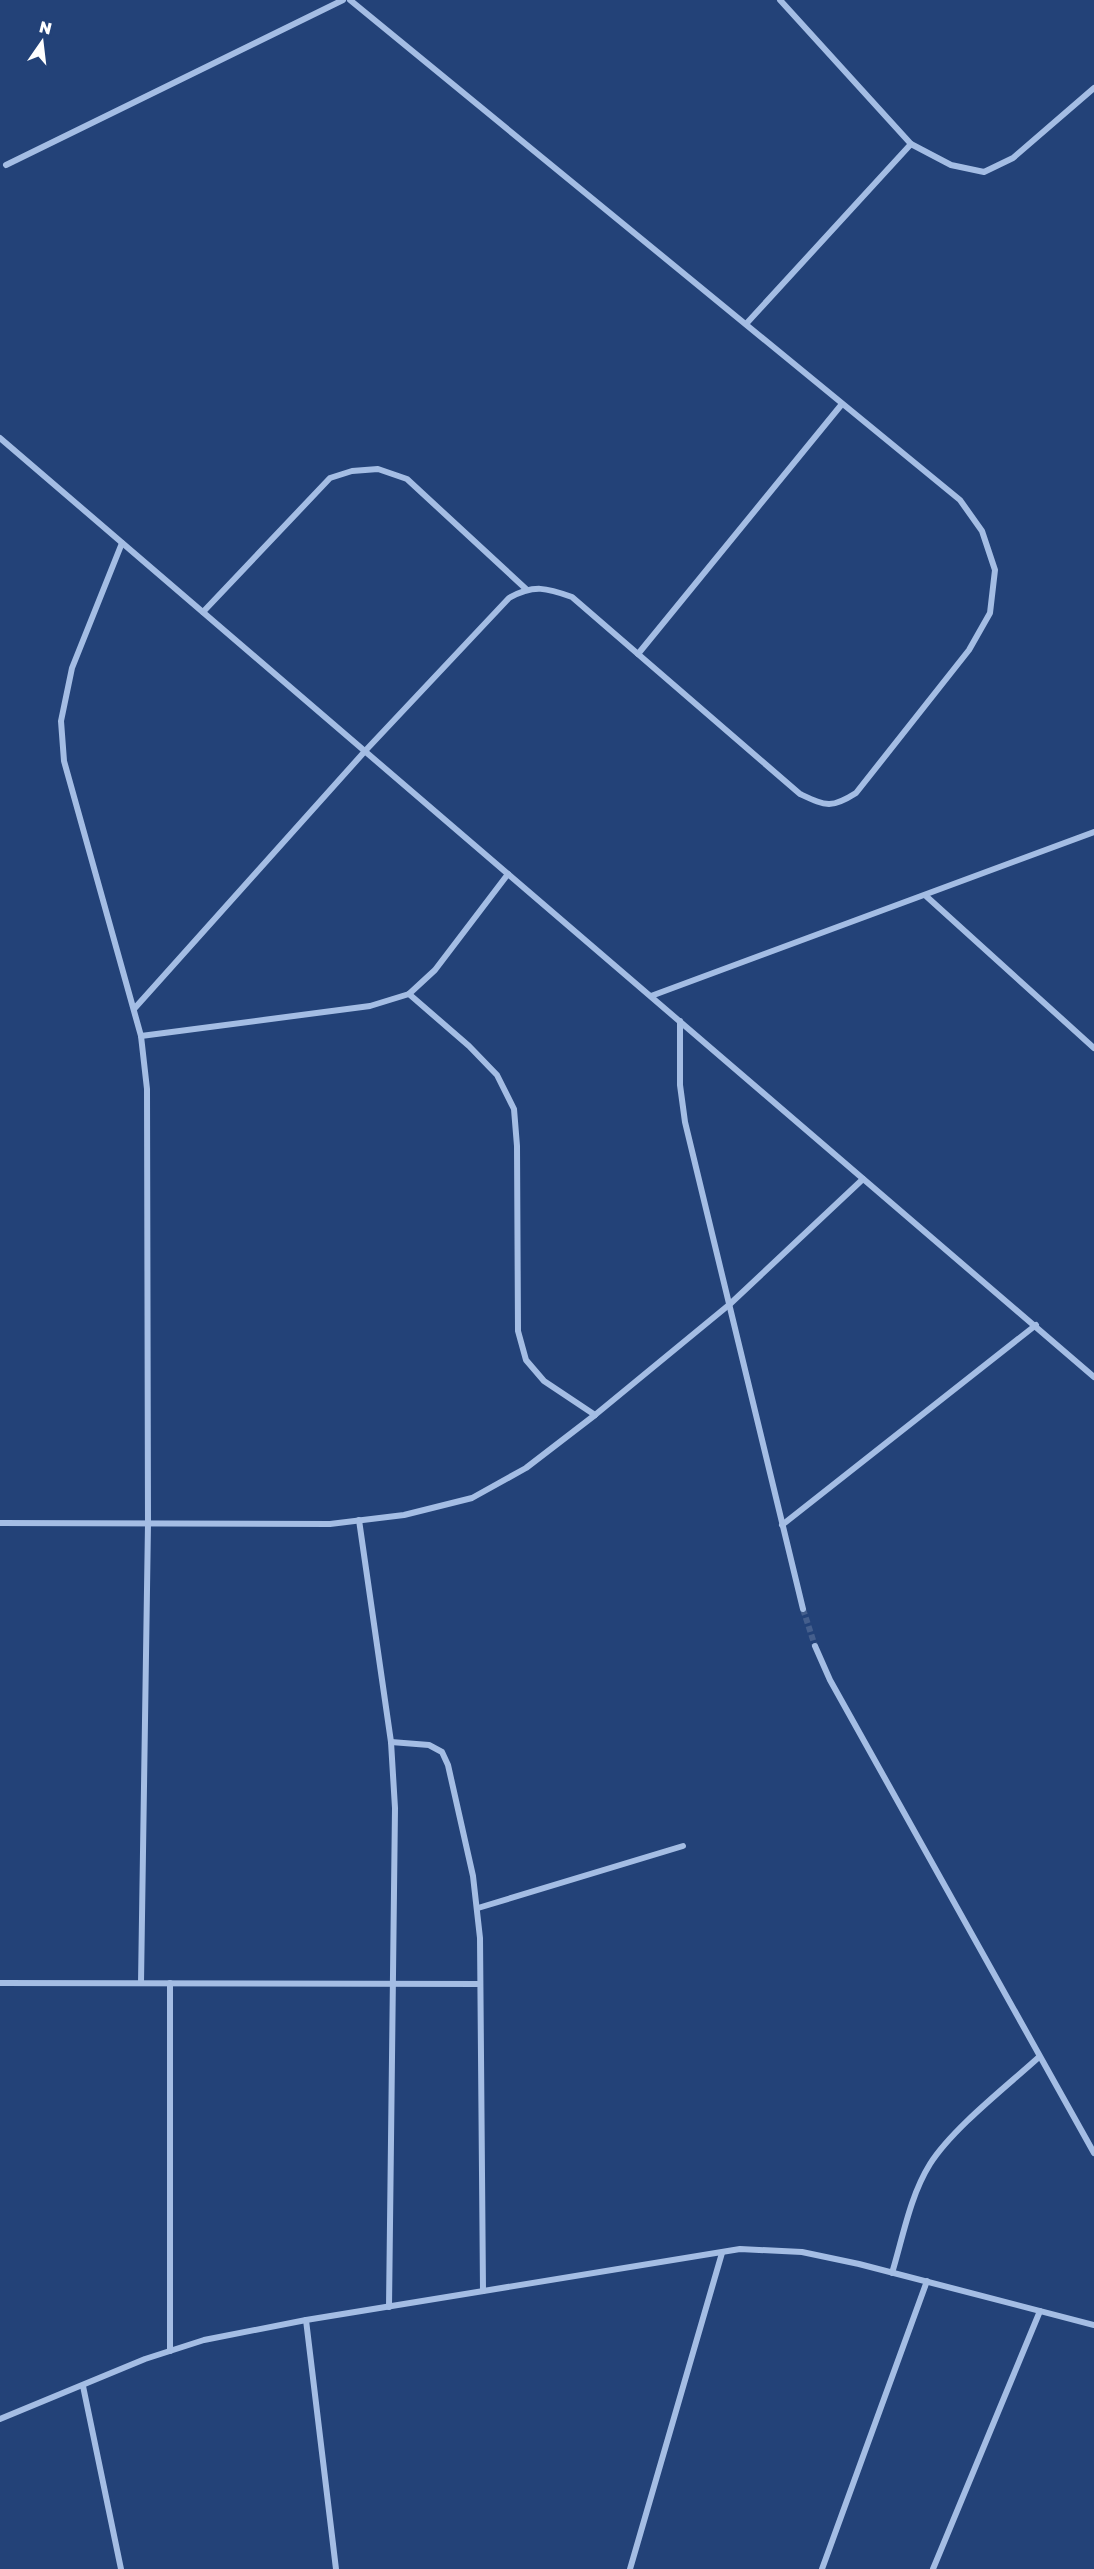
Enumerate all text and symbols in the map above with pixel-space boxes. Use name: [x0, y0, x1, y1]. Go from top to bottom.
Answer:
north arrow: [12, 12, 72, 72]
text: N: [37, 16, 54, 39]

